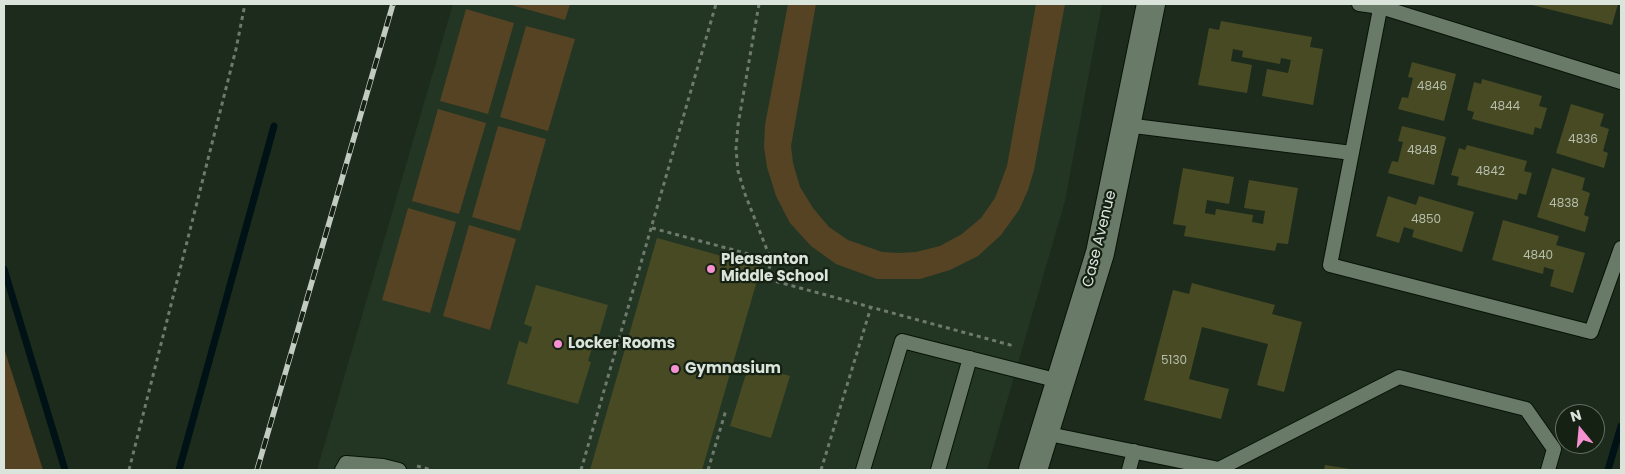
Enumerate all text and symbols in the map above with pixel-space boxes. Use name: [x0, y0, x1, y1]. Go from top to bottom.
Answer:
house number: 4846: [1417, 80, 1447, 94]
house number: 4844: [1490, 100, 1520, 114]
house number: 4836: [1568, 133, 1598, 147]
house number: 4848: [1407, 144, 1437, 158]
house number: 4842: [1475, 165, 1505, 179]
street label: Case Avenue: [1079, 189, 1121, 289]
house number: 4838: [1549, 197, 1579, 211]
house number: 4850: [1411, 213, 1441, 227]
house number: 4840: [1523, 249, 1553, 263]
place label: Pleasanton Middle School: [721, 251, 828, 286]
marker: Pleasanton Middle School: [705, 263, 717, 275]
place label: Locker Rooms: [568, 335, 675, 353]
marker: Locker Rooms: [552, 338, 564, 350]
house number: 5130: [1161, 354, 1187, 368]
place label: Gymnasium: [685, 360, 781, 378]
marker: Gymnasium: [669, 363, 681, 375]
north arrow: [1555, 404, 1605, 454]
text: N: [1568, 405, 1584, 427]

